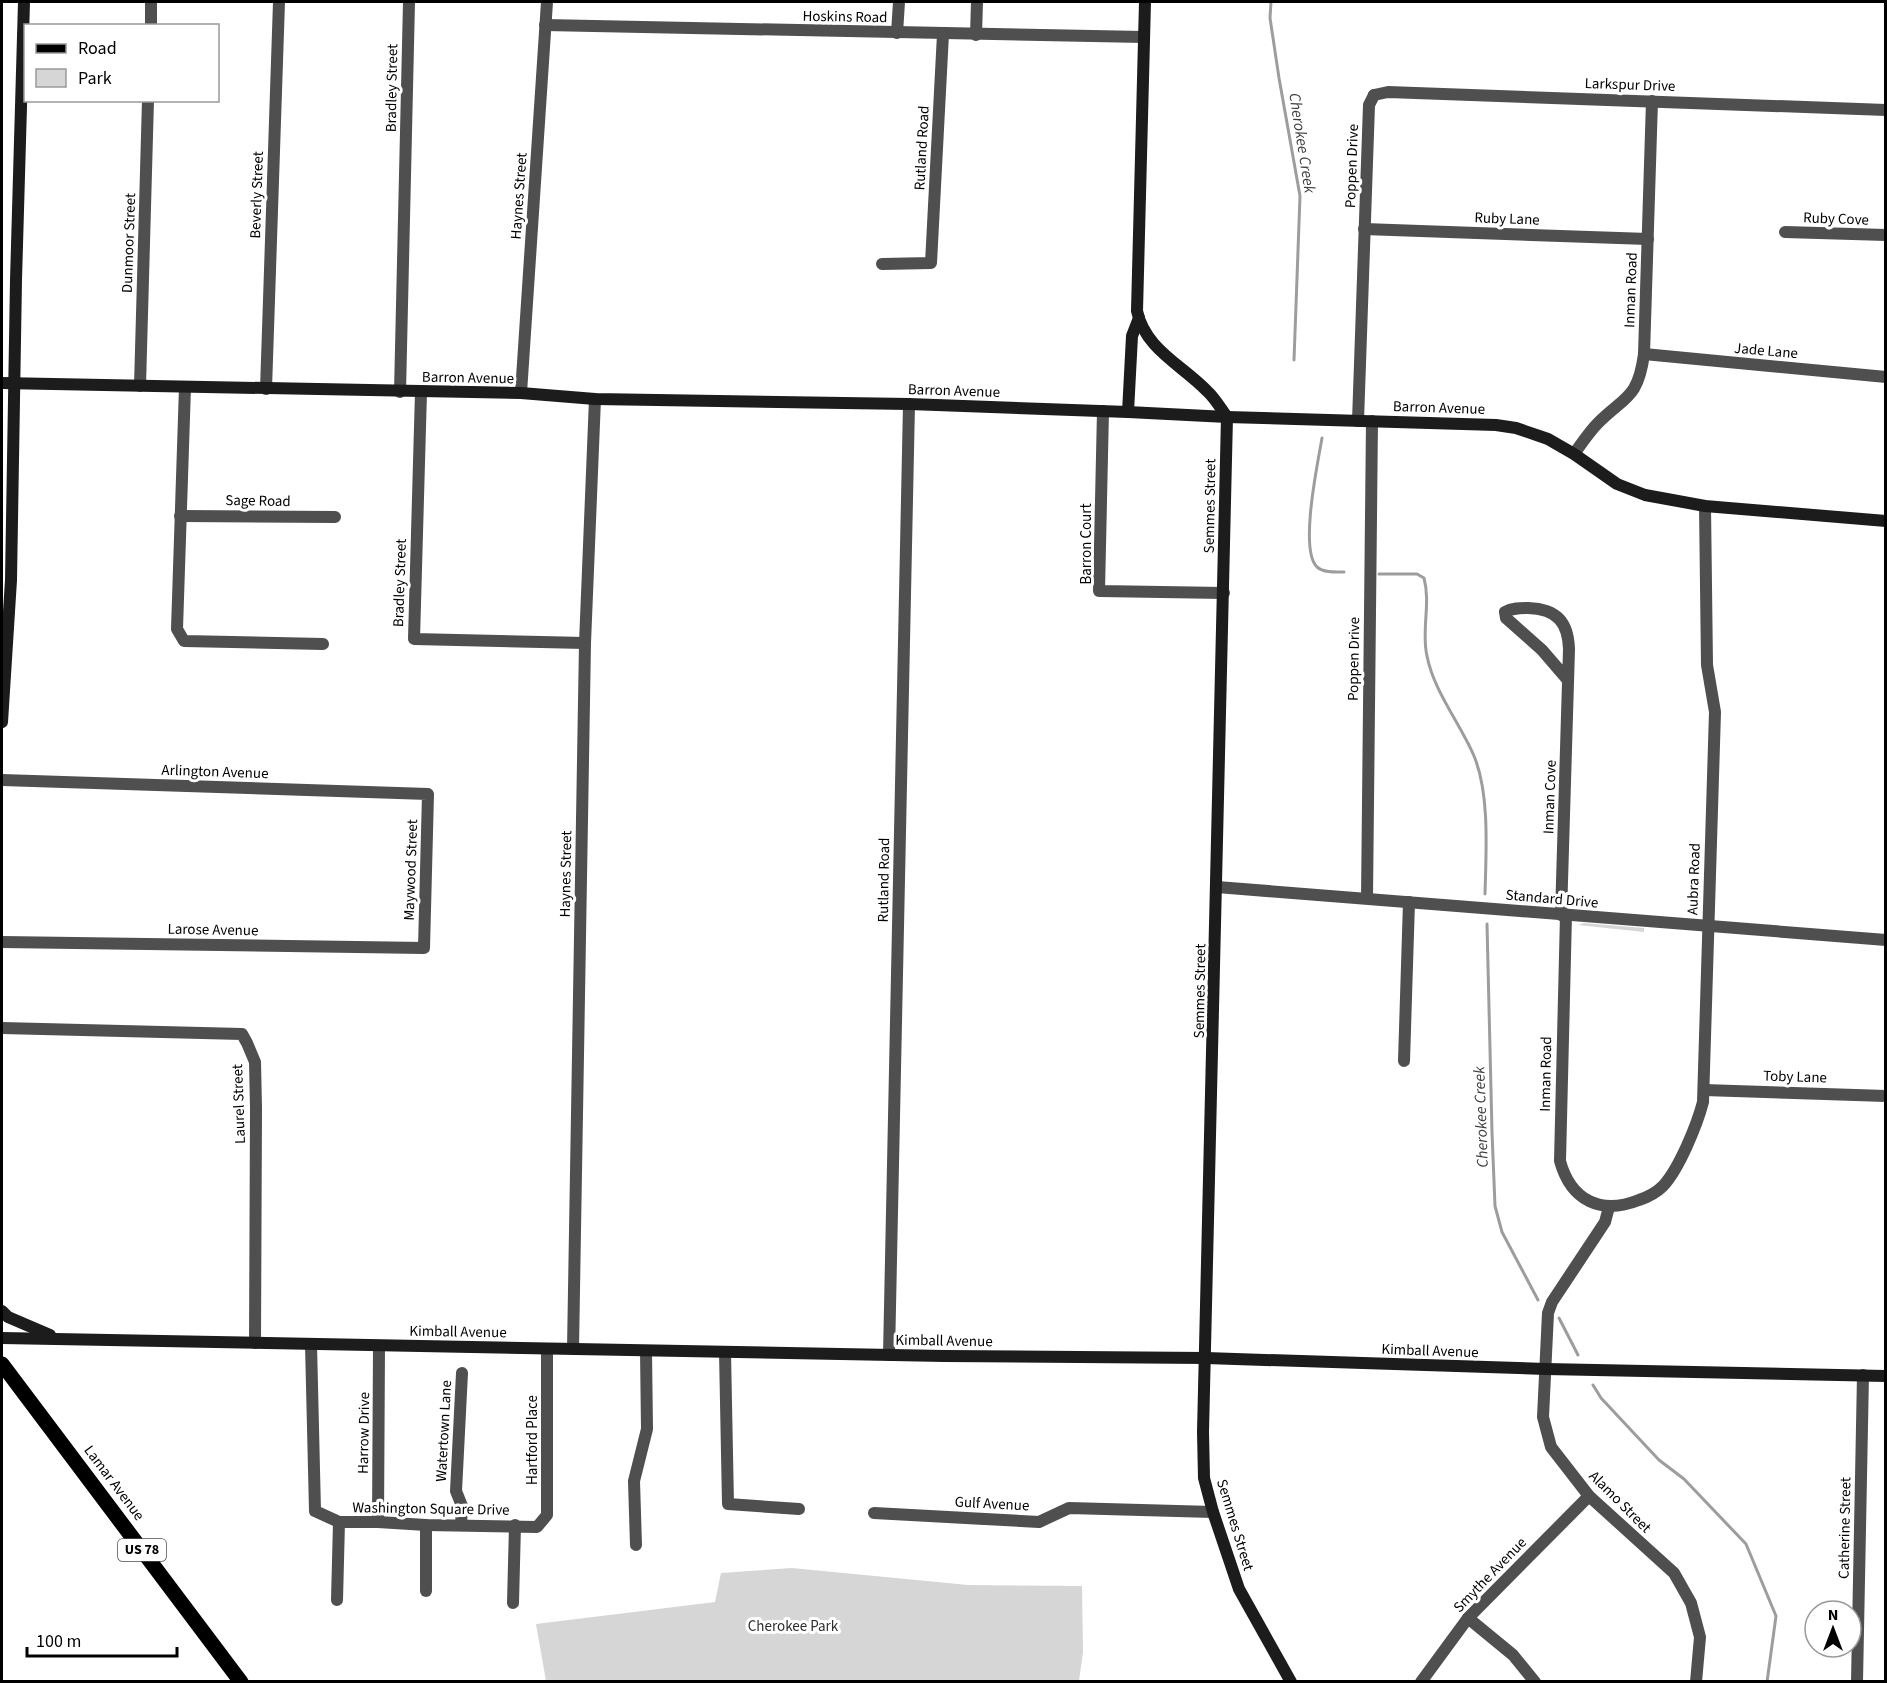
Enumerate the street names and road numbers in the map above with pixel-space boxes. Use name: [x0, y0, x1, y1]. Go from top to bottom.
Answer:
street label: Hoskins Road: [802, 6, 888, 28]
street label: Bradley Street: [381, 44, 403, 132]
street label: Larkspur Drive: [1584, 73, 1676, 97]
street label: Rutland Road: [909, 105, 935, 191]
street label: Poppen Drive: [1340, 124, 1364, 208]
street label: Beverly Street: [245, 151, 269, 239]
street label: Haynes Street: [505, 152, 533, 240]
street label: Dunmoor Street: [117, 193, 141, 293]
street label: Ruby Lane: [1474, 207, 1540, 231]
street label: Ruby Cove: [1803, 207, 1869, 231]
street label: Inman Road: [1619, 252, 1643, 328]
street label: Jade Lane: [1733, 338, 1799, 364]
street label: Barron Avenue: [422, 367, 514, 389]
street label: Barron Avenue: [908, 379, 1000, 403]
street label: Barron Avenue: [1393, 396, 1485, 420]
street label: Semmes Street: [1199, 459, 1221, 553]
street label: Sage Road: [225, 490, 291, 512]
street label: Barron Court: [1076, 503, 1097, 585]
street label: Bradley Street: [388, 538, 412, 628]
street label: Poppen Drive: [1343, 617, 1365, 701]
street label: Inman Cove: [1538, 759, 1562, 835]
street label: Arlington Avenue: [161, 760, 269, 784]
street label: Maywood Street: [399, 819, 423, 921]
street label: Haynes Street: [555, 830, 577, 918]
street label: Rutland Road: [873, 837, 895, 923]
street label: Aubra Road: [1682, 843, 1706, 915]
street label: Standard Drive: [1505, 884, 1599, 914]
street label: Larose Avenue: [167, 919, 259, 941]
street label: Semmes Street: [1189, 944, 1211, 1038]
street label: Inman Road: [1535, 1036, 1557, 1112]
street label: Laurel Street: [227, 1064, 251, 1144]
street label: Toby Lane: [1763, 1065, 1827, 1089]
street label: Kimball Avenue: [409, 1321, 507, 1343]
street label: Kimball Avenue: [895, 1330, 993, 1352]
street label: Kimball Avenue: [1381, 1339, 1479, 1363]
street label: Watertown Lane: [431, 1380, 457, 1482]
street label: Harrow Drive: [353, 1392, 375, 1474]
street label: Hartford Place: [522, 1395, 543, 1485]
street label: Lamar Avenue: [79, 1441, 149, 1525]
street label: Alamo Street: [1584, 1466, 1656, 1538]
street label: Semmes Street: [1211, 1477, 1259, 1573]
street label: Catherine Street: [1834, 1477, 1856, 1579]
street label: Gulf Avenue: [954, 1492, 1030, 1516]
street label: Washington Square Drive: [352, 1497, 510, 1521]
street label: Smythe Avenue: [1449, 1533, 1531, 1617]
road number: US 78: [118, 1539, 166, 1561]

